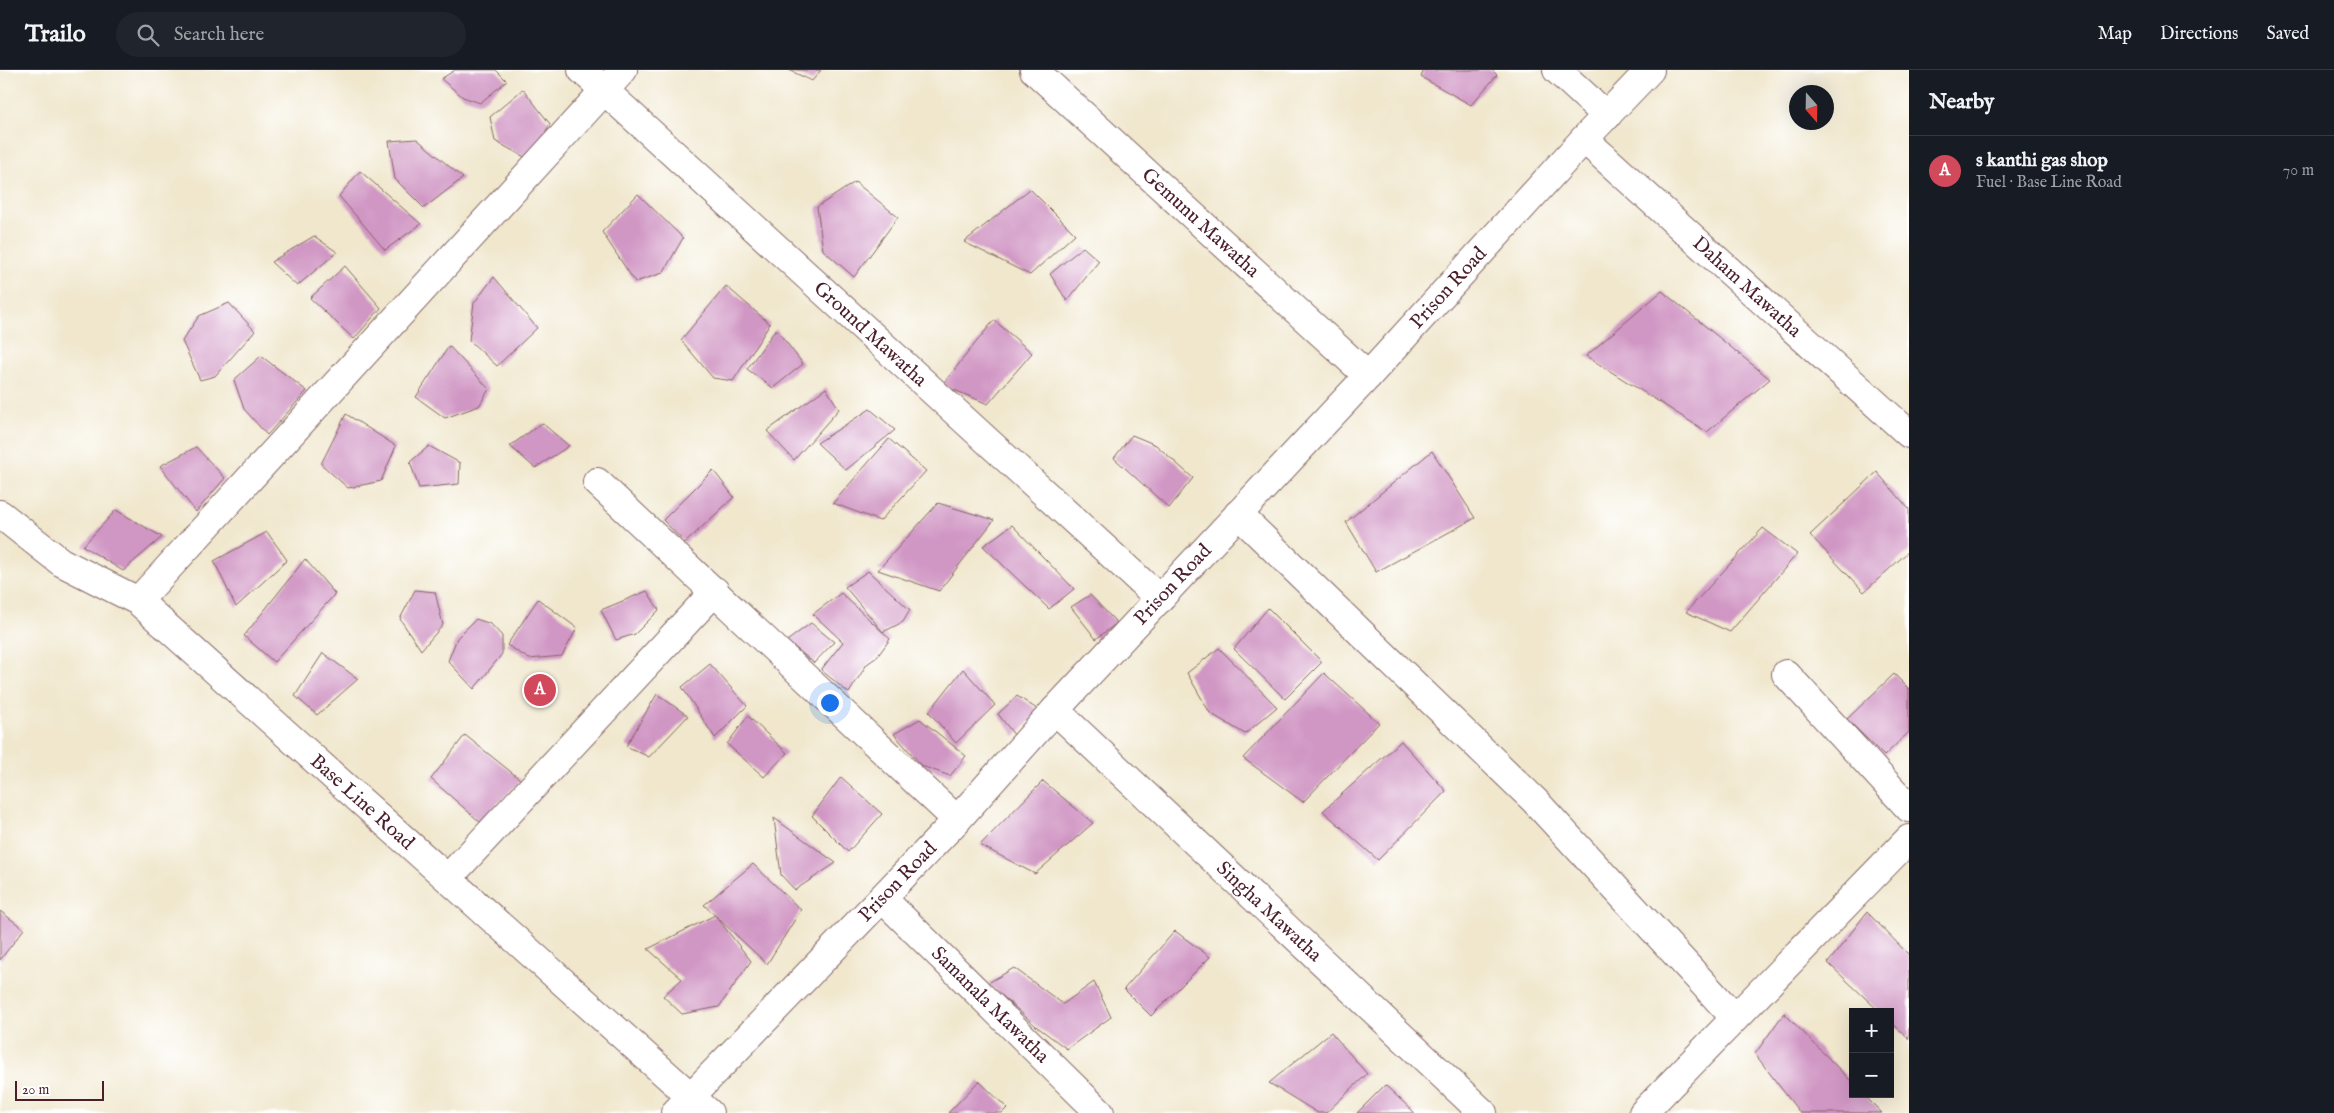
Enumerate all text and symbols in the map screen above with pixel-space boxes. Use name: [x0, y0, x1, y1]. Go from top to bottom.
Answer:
search box: [116, 12, 466, 57]
text: Trailo: [25, 19, 86, 50]
icon: search: [134, 21, 162, 49]
text: Search here: [174, 23, 264, 47]
text: Map: [2098, 23, 2132, 46]
text: Directions: [2160, 23, 2238, 46]
text: Saved: [2266, 23, 2309, 46]
north arrow: [1789, 85, 1834, 130]
text: Nearby: [1929, 89, 1994, 116]
text: s kanthi gas shop: [1976, 149, 2108, 173]
text: A: [1940, 161, 1950, 181]
text: 70 m: [2283, 161, 2314, 181]
street label: Gemunu Mawatha: [1136, 162, 1265, 283]
text: Fuel · Base Line Road: [1976, 173, 2122, 193]
street label: Daham Mawatha: [1687, 231, 1807, 343]
street label: Prison Road: [1405, 241, 1492, 334]
street label: Ground Mawatha: [808, 276, 933, 392]
street label: Prison Road: [1129, 538, 1217, 630]
pin: A: [524, 671, 556, 709]
your location: [817, 690, 843, 716]
street label: Base Line Road: [305, 749, 420, 855]
street label: Prison Road: [853, 836, 942, 927]
street label: Singha Mawatha: [1211, 856, 1327, 967]
street label: Samanala Mawatha: [926, 941, 1055, 1069]
map controls: [1849, 1008, 1894, 1098]
button: +: [1849, 1008, 1894, 1053]
button: −: [1849, 1053, 1894, 1098]
scale bar: [15, 1078, 104, 1101]
text: 20 m: [22, 1081, 49, 1099]

